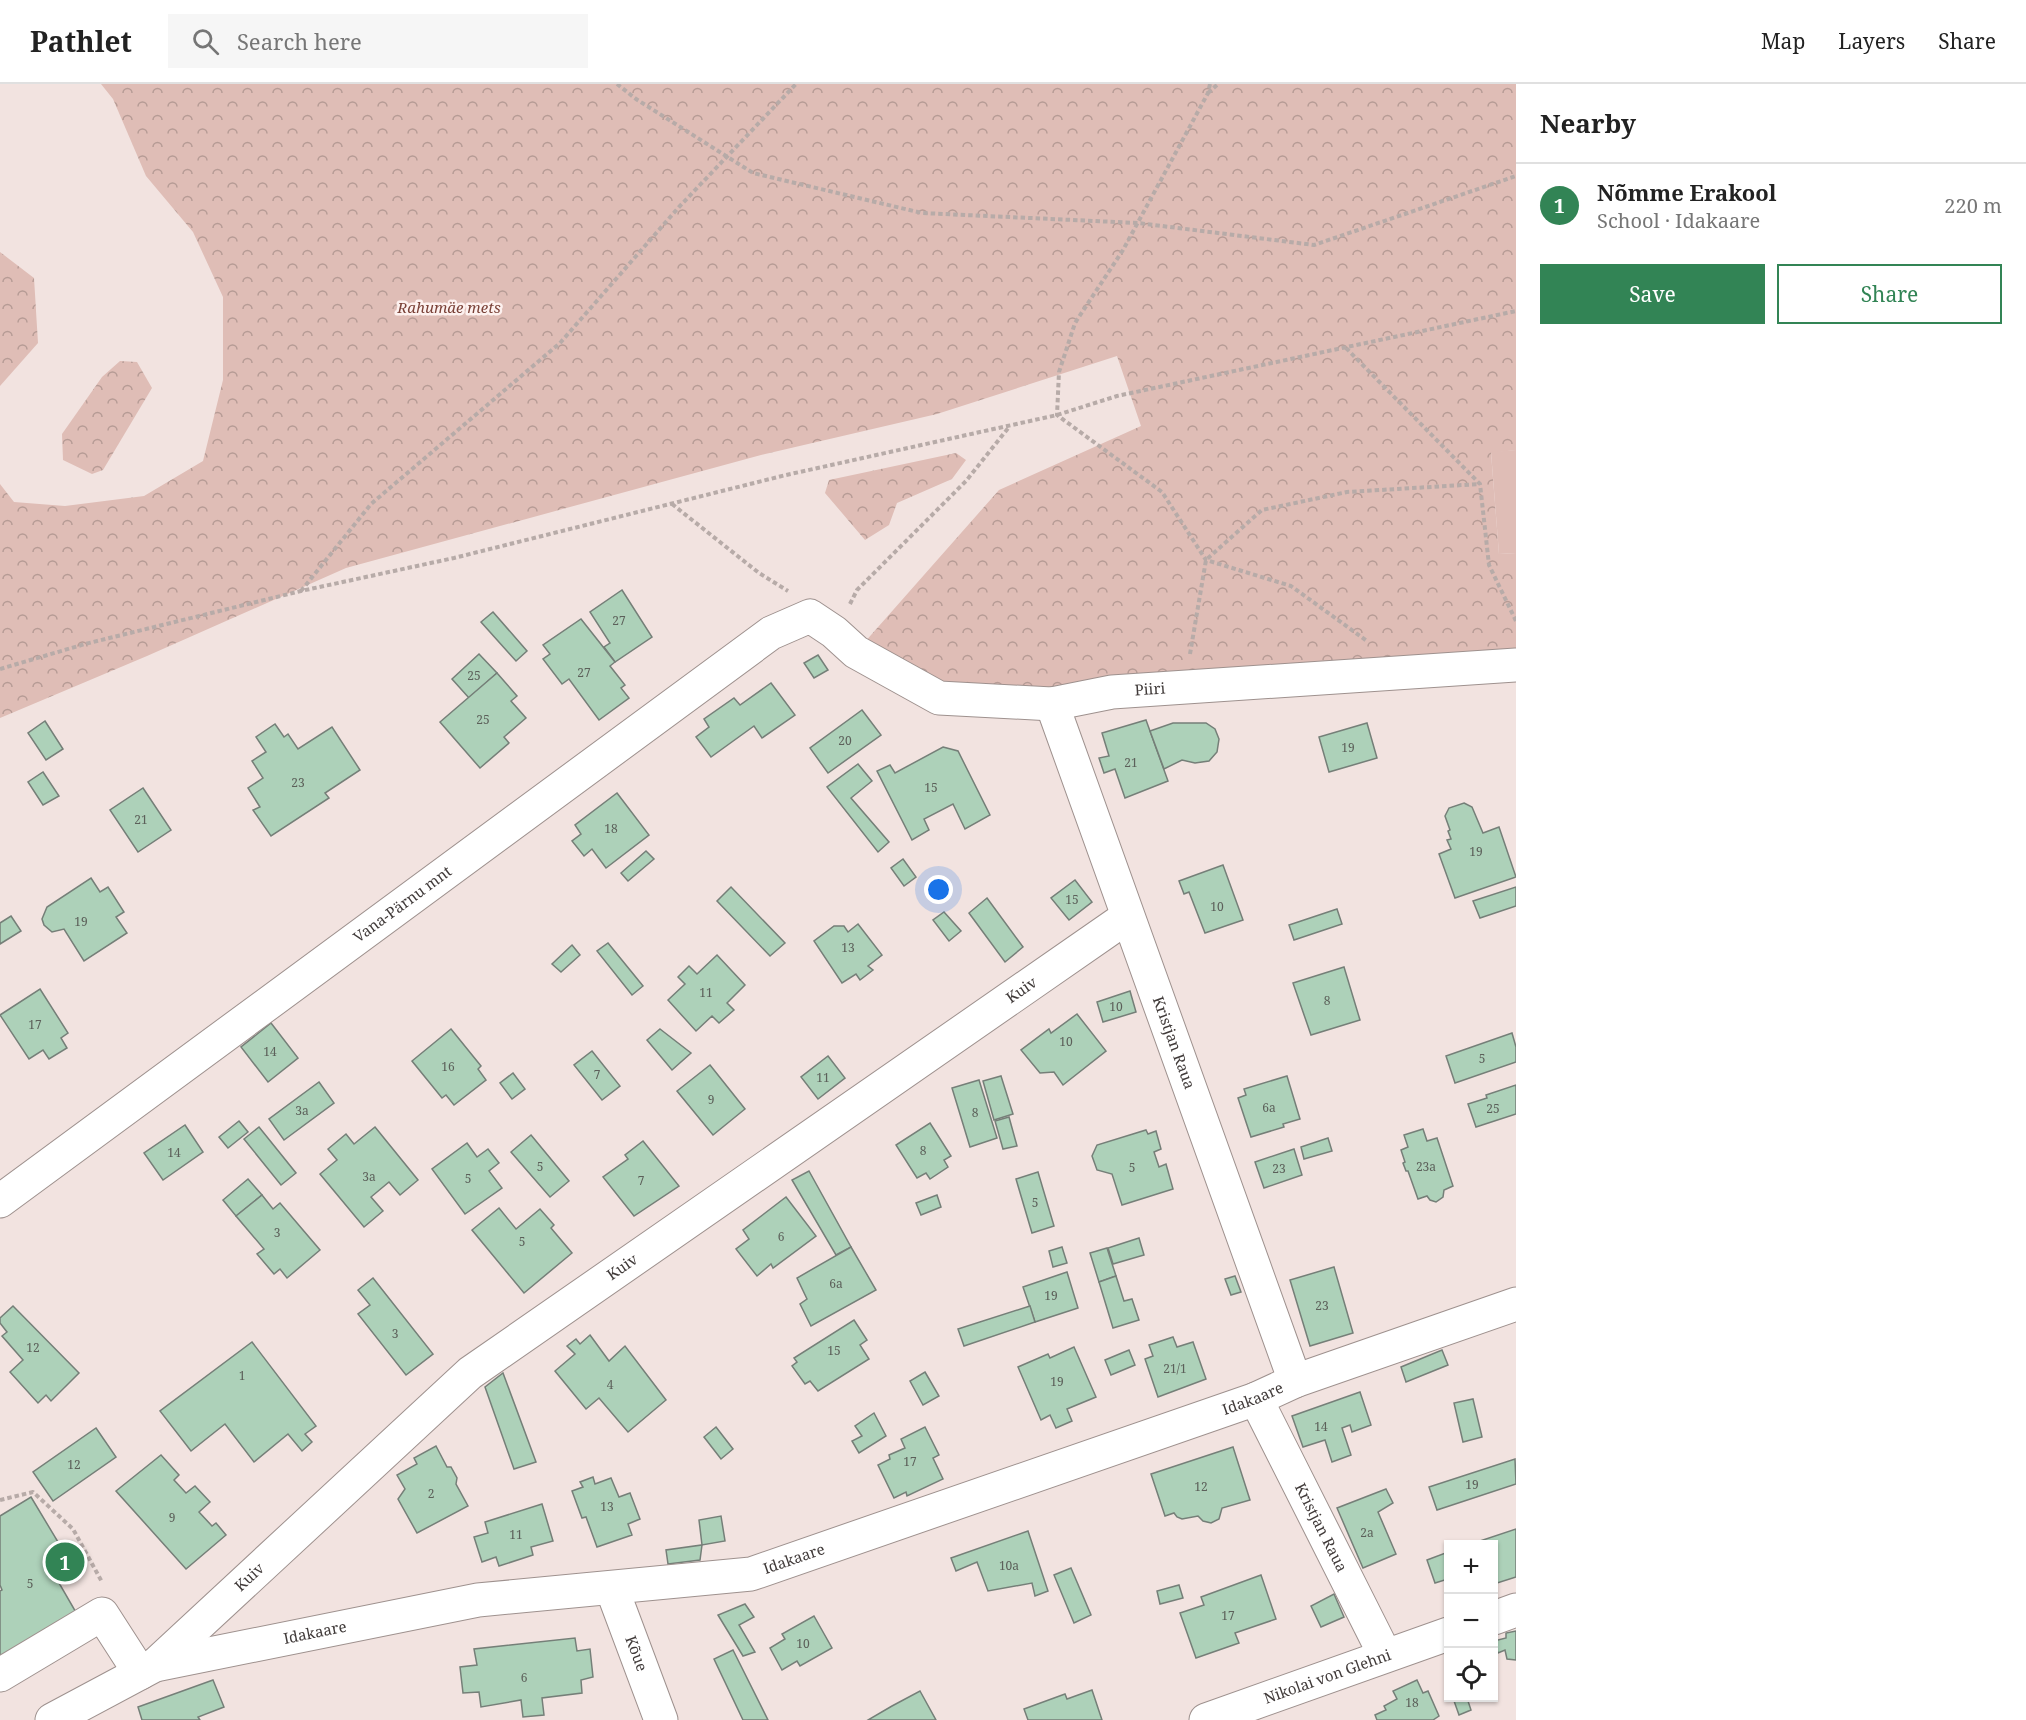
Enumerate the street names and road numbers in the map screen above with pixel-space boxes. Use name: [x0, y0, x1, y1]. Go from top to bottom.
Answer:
street label: Piiri: [1134, 677, 1166, 699]
street label: Vana-Pärnu mnt: [349, 861, 455, 946]
street label: Kuiv: [1002, 971, 1041, 1007]
street label: Kristjan Raua: [1149, 993, 1200, 1092]
street label: Kuiv: [602, 1249, 641, 1284]
street label: Idakaare: [1219, 1377, 1286, 1419]
street label: Kristjan Raua: [1291, 1479, 1353, 1575]
street label: Idakaare: [760, 1538, 827, 1578]
street label: Kuiv: [230, 1558, 268, 1595]
street label: Idakaare: [281, 1616, 348, 1648]
street label: Kõue: [621, 1633, 653, 1674]
street label: Nikolai von Glehni: [1261, 1644, 1394, 1708]

